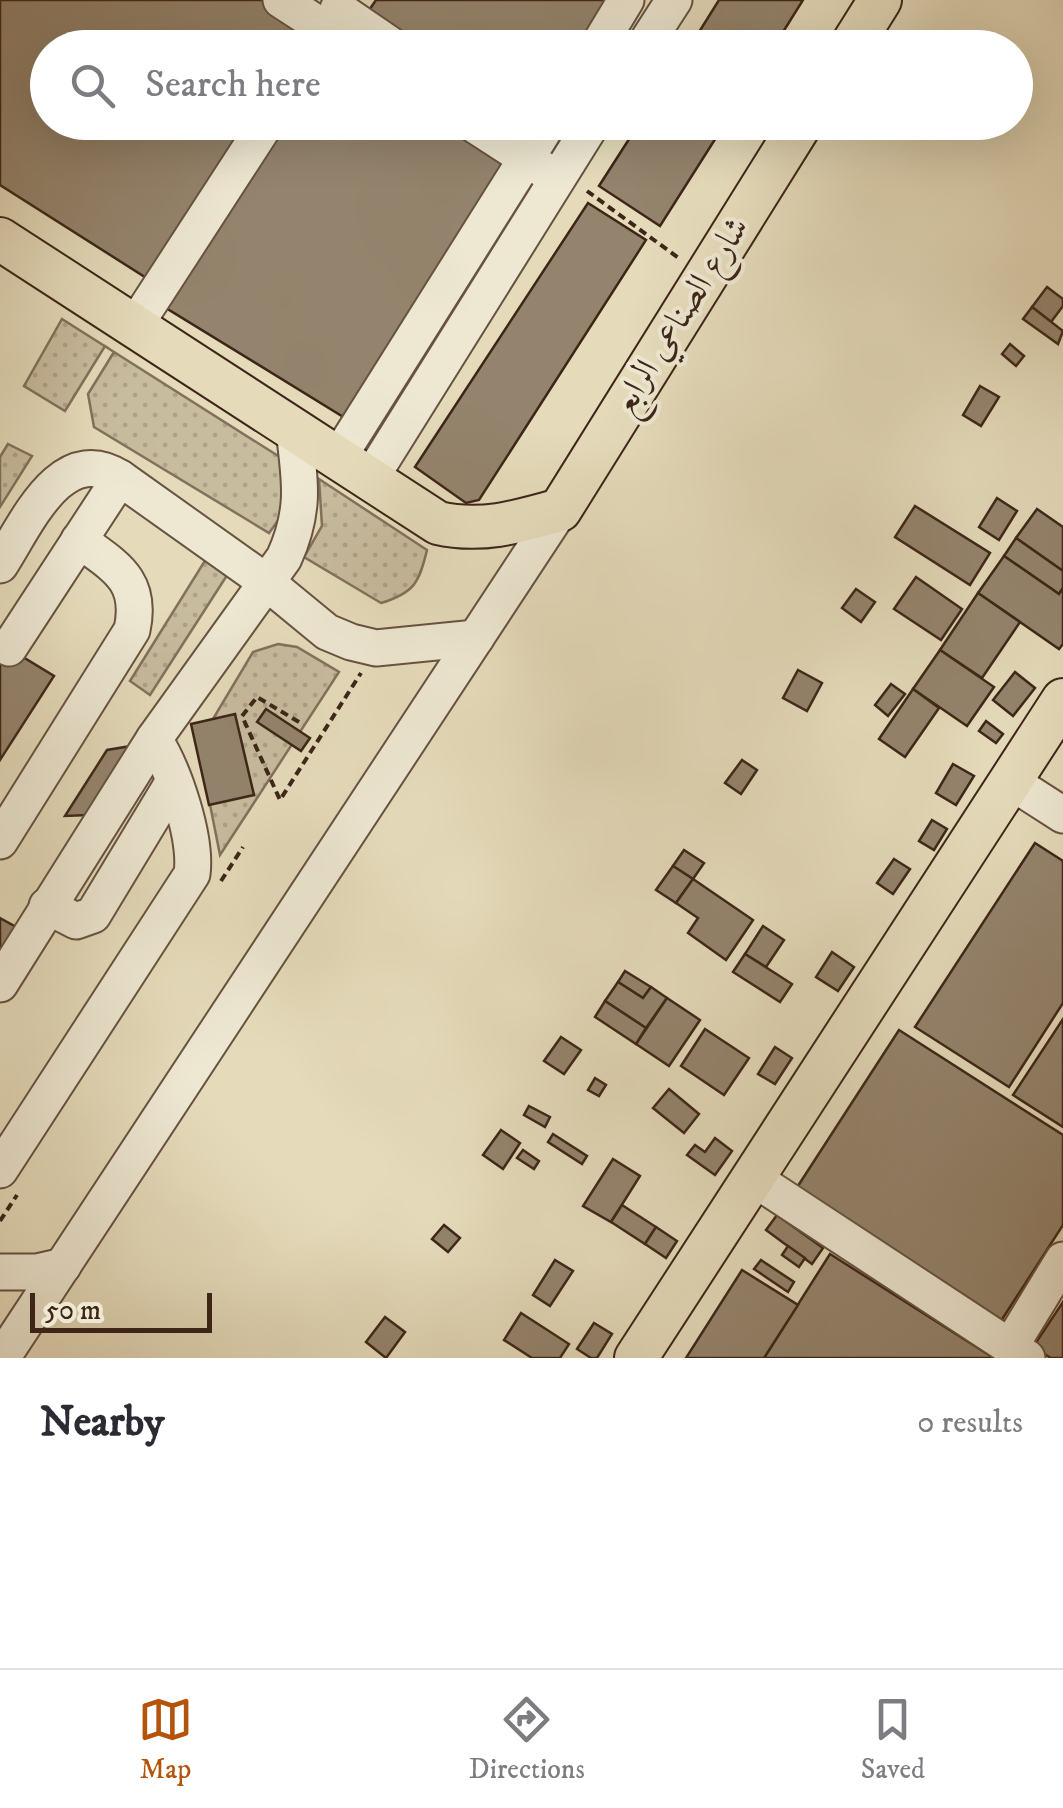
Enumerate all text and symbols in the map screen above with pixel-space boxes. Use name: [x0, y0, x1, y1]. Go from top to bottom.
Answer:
search box: [30, 30, 1033, 140]
icon: search: [65, 58, 120, 113]
text: Search here: [145, 61, 321, 109]
street label: شارع الصناعي الرابع: [603, 209, 765, 427]
scale bar: [30, 1288, 212, 1332]
text: 50 m: [45, 1293, 101, 1328]
text: Nearby: [40, 1397, 164, 1449]
text: 0 results: [917, 1403, 1023, 1443]
tab: Map: [138, 1692, 193, 1787]
tab: Directions: [469, 1692, 585, 1787]
tab: Saved: [861, 1692, 925, 1787]

